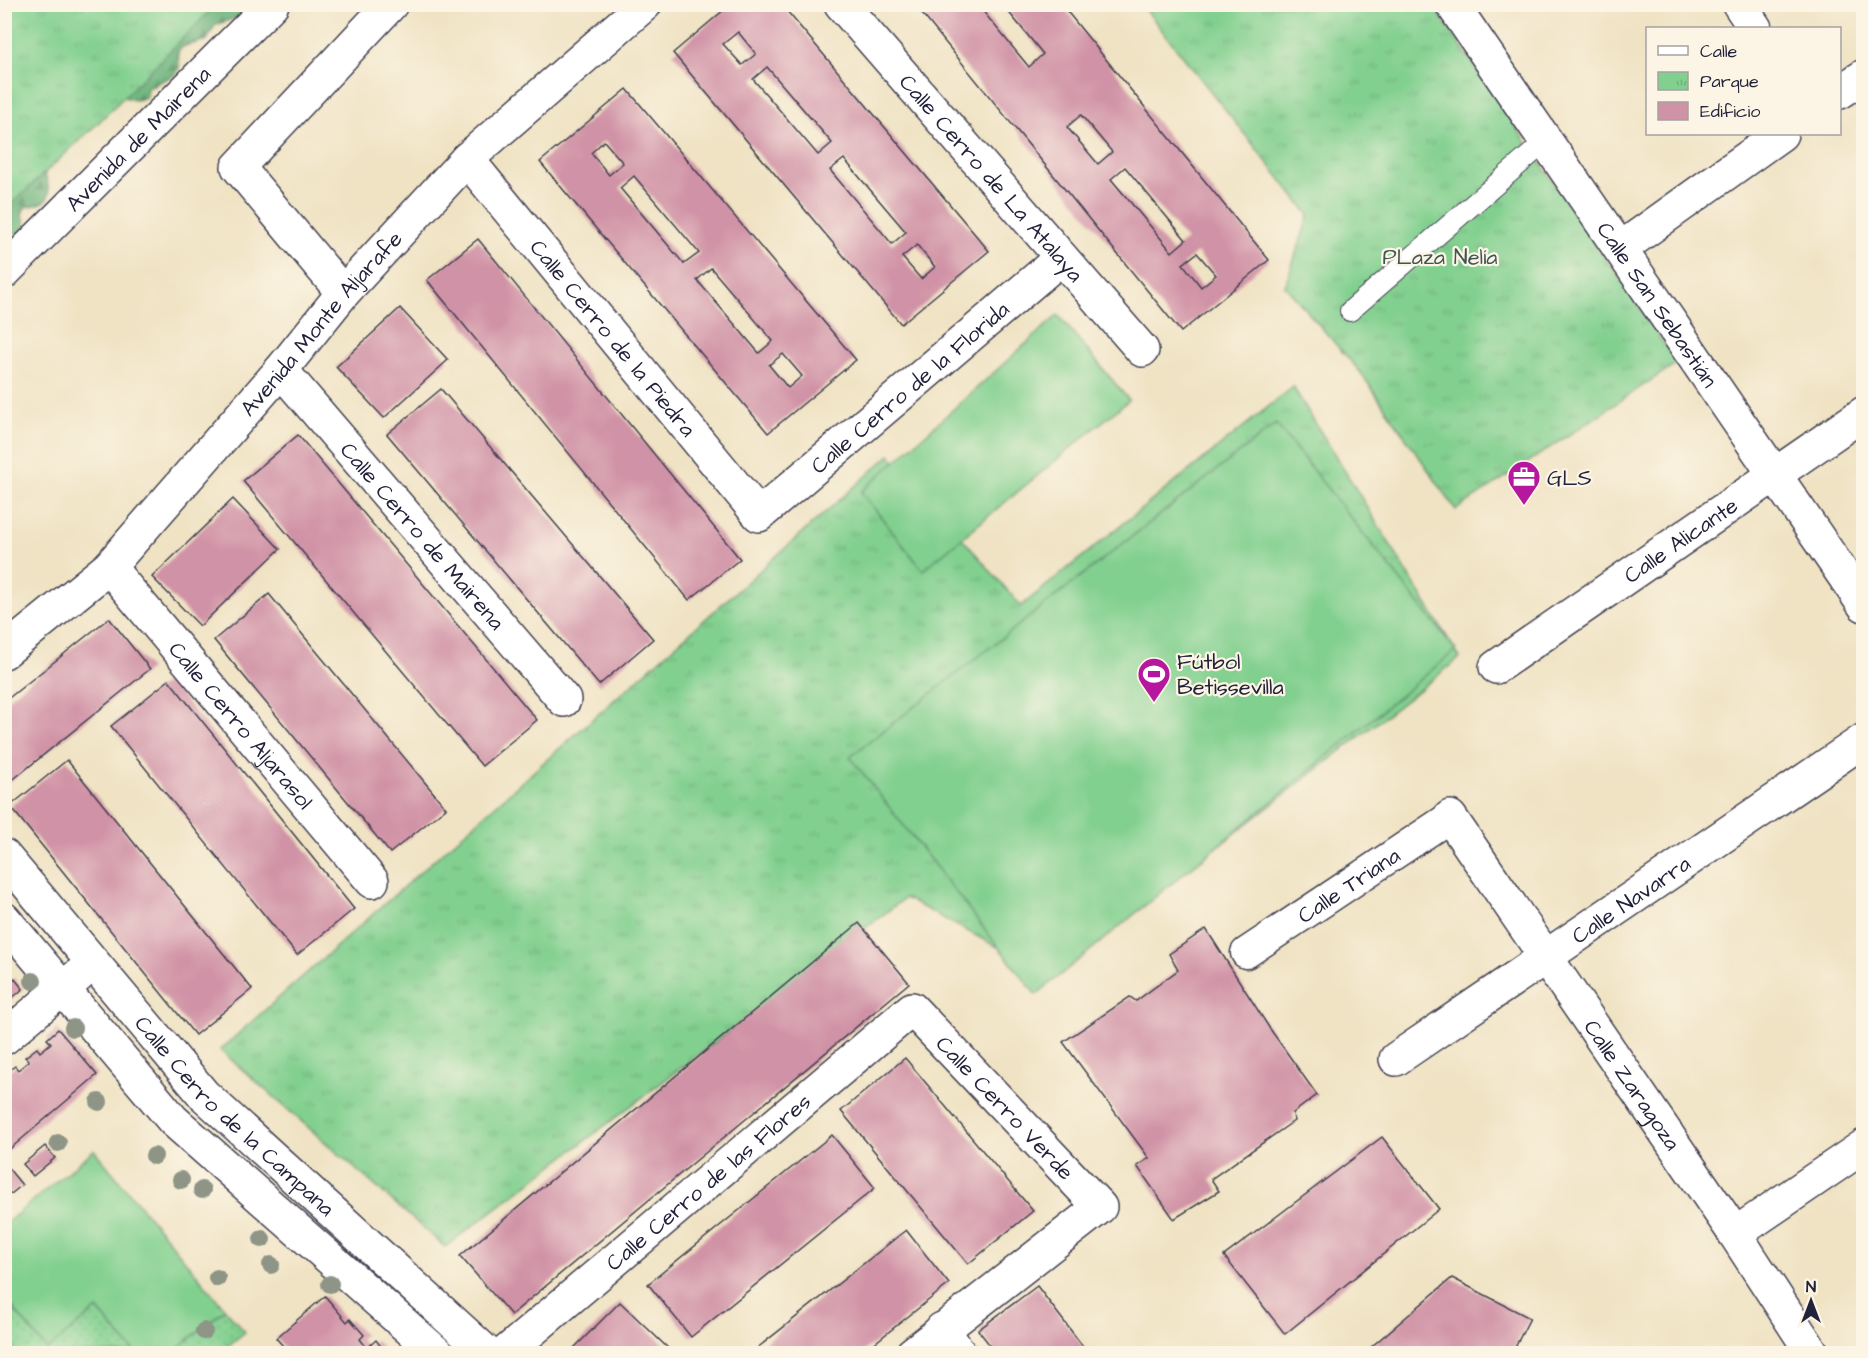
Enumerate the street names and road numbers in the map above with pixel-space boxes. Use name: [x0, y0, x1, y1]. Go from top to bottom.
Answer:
street label: Avenida de Mairena: [59, 60, 218, 219]
street label: Calle Cerro de La Atalaya: [892, 68, 1090, 289]
street label: Calle San Sebastián: [1589, 216, 1724, 394]
street label: Avenida Monte Aljarafe: [233, 225, 410, 424]
street label: Calle Cerro de la Piedra: [522, 233, 703, 444]
street label: Calle Cerro de la Florida: [804, 295, 1016, 482]
street label: Calle Cerro de Mairena: [332, 436, 511, 637]
street label: Calle Alicante: [1618, 491, 1745, 591]
street label: Calle Cerro Aljarasol: [161, 635, 320, 816]
street label: Calle Triana: [1292, 841, 1406, 931]
street label: Calle Navarra: [1566, 849, 1697, 952]
street label: Calle Cerro de la Campana: [127, 1009, 341, 1224]
street label: Calle Zaragoza: [1576, 1014, 1687, 1157]
street label: Calle Cerro Verde: [928, 1029, 1081, 1187]
street label: Calle Cerro de las Flores: [600, 1087, 818, 1279]

